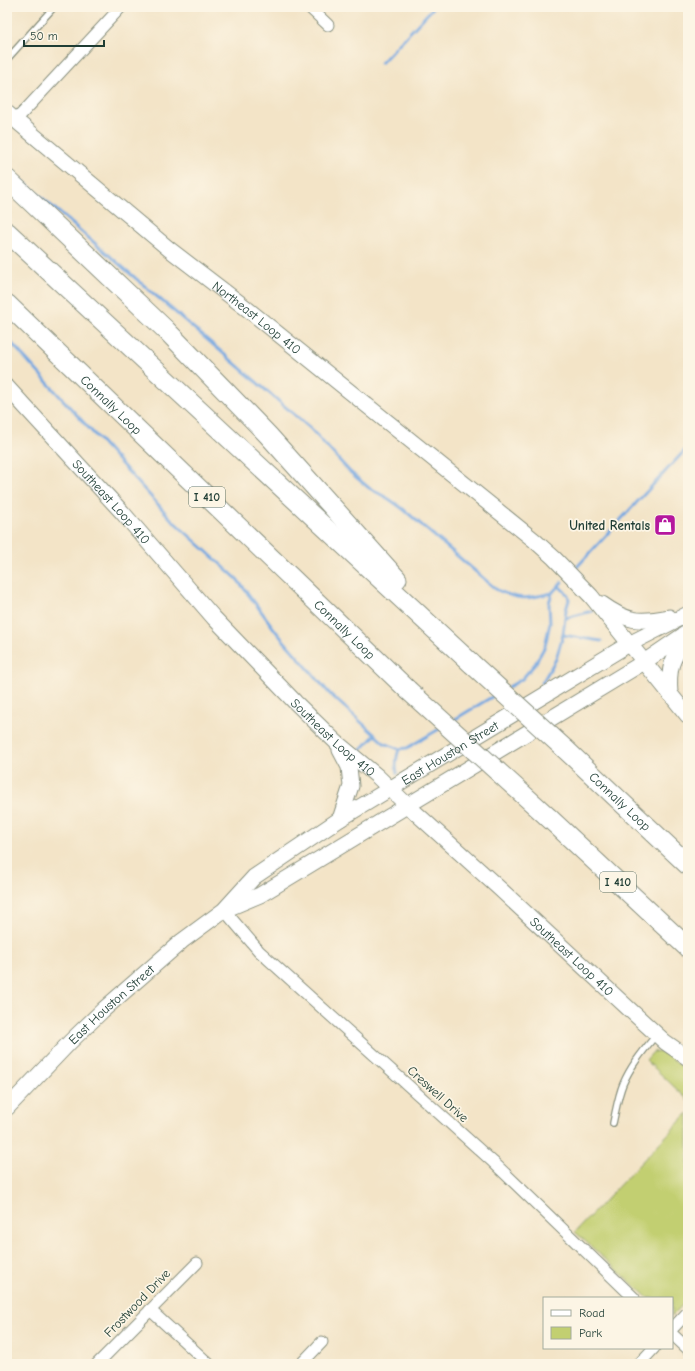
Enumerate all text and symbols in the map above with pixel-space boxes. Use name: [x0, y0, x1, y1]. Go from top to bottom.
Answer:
scale bar: [24, 22, 104, 48]
text: 50 m: [30, 29, 58, 43]
street label: Northeast Loop 410: [210, 278, 304, 357]
street label: Connally Loop: [78, 372, 145, 437]
street label: Southeast Loop 410: [70, 456, 154, 547]
road number: I 410: [189, 487, 225, 507]
shop icon: United Rentals: [652, 512, 678, 538]
place label: United Rentals: [569, 518, 650, 533]
street label: Connally Loop: [311, 597, 379, 662]
street label: Southeast Loop 410: [288, 695, 379, 779]
street label: East Houston Street: [399, 717, 502, 788]
street label: Connally Loop: [586, 769, 654, 834]
road number: I 410: [600, 872, 636, 892]
street label: Southeast Loop 410: [527, 914, 617, 999]
street label: East Houston Street: [65, 961, 158, 1047]
street label: Creswell Drive: [404, 1063, 472, 1126]
street label: Frostwood Drive: [101, 1265, 174, 1340]
legend: [543, 1297, 673, 1349]
text: Road: [579, 1306, 605, 1320]
text: Park: [579, 1326, 602, 1340]

